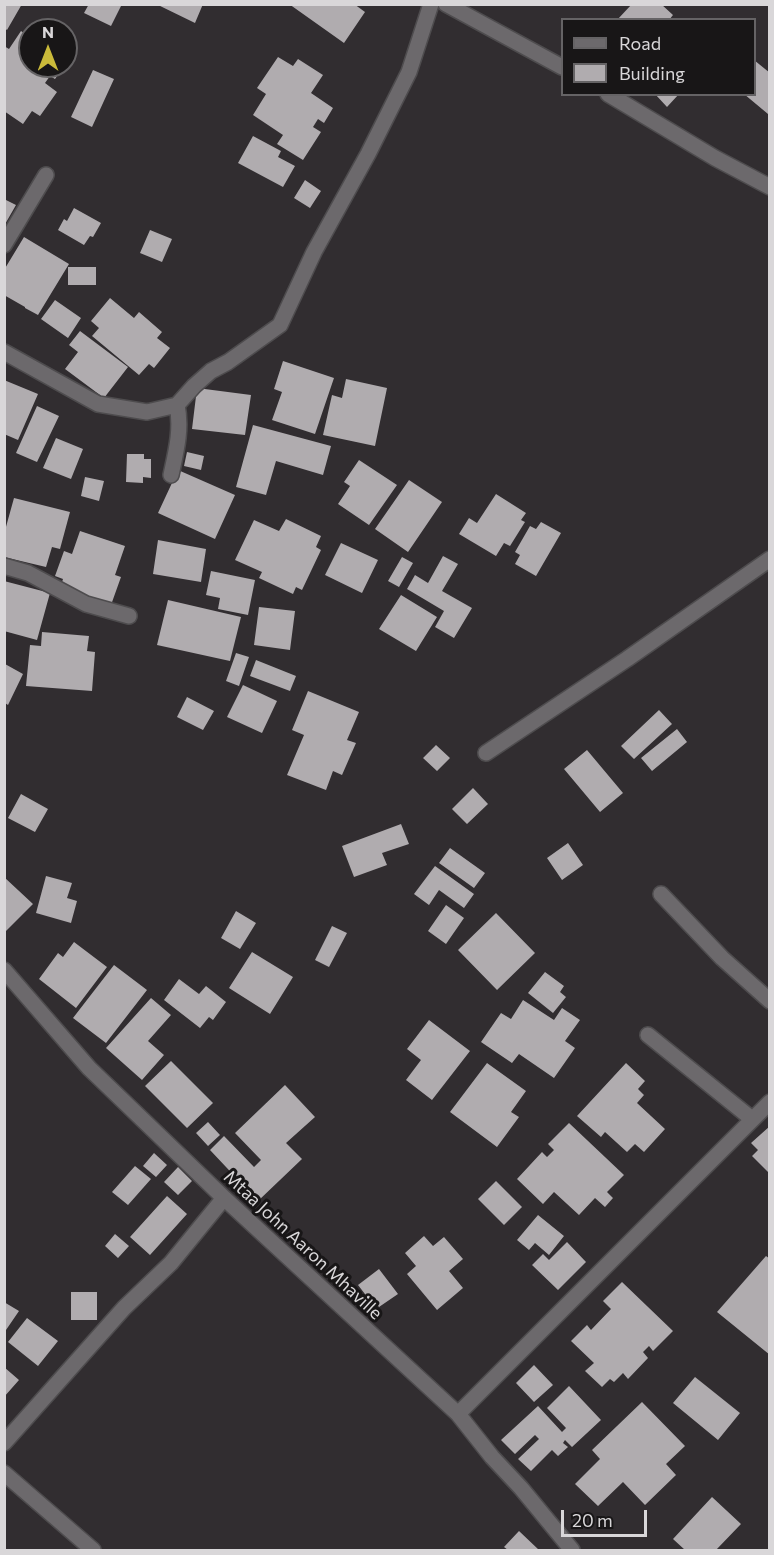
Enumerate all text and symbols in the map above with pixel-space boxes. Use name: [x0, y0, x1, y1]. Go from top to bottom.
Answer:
north arrow: [18, 18, 78, 78]
legend: [561, 18, 756, 96]
text: N: [42, 22, 54, 41]
text: Road: [619, 32, 661, 54]
text: Building: [619, 62, 685, 84]
street label: Mtaa John Aaron Mhaville: [219, 1166, 387, 1324]
scale bar: [564, 1498, 650, 1536]
text: 20 m: [572, 1509, 613, 1531]

